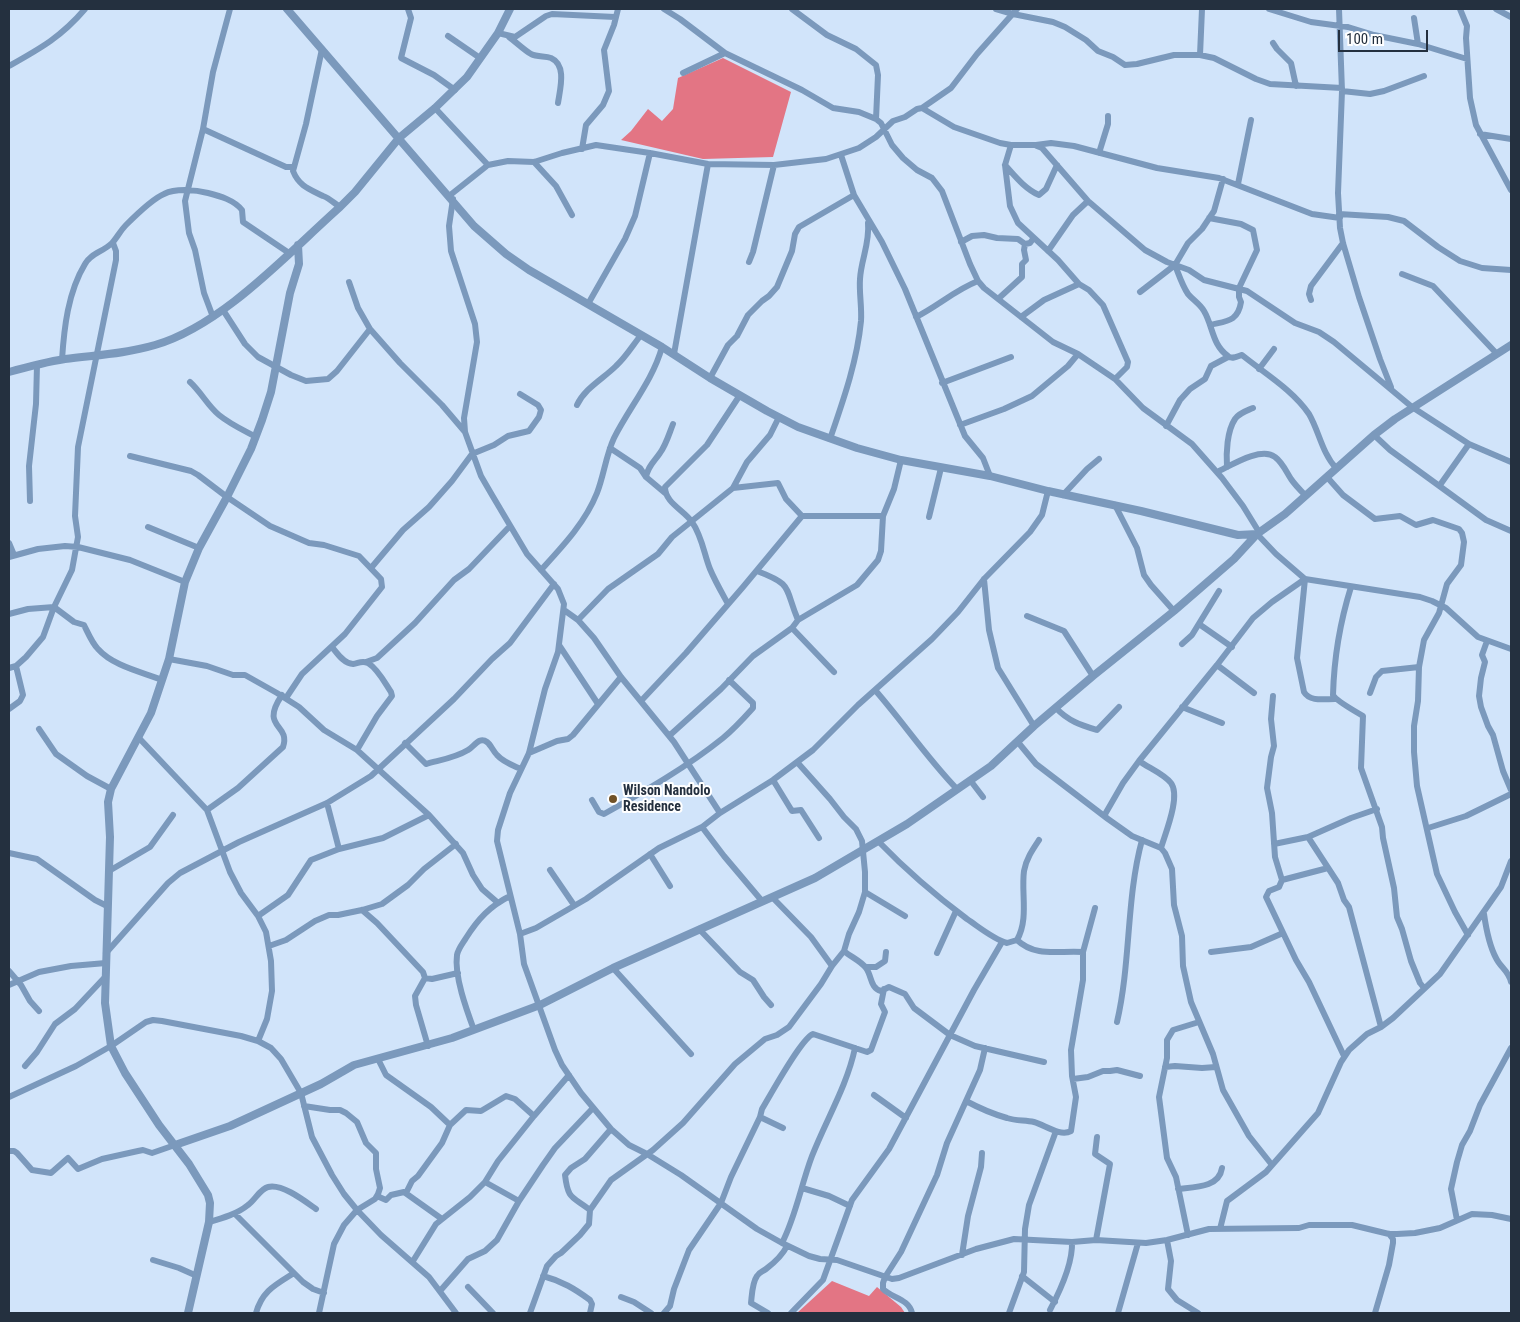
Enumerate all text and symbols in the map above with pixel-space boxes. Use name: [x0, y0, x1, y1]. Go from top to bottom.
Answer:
scale bar: [1340, 20, 1430, 52]
text: 100 m: [1346, 30, 1383, 48]
place label: Wilson Nandolo Residence: [623, 783, 710, 816]
marker: Wilson Nandolo Residence: [607, 793, 619, 805]

